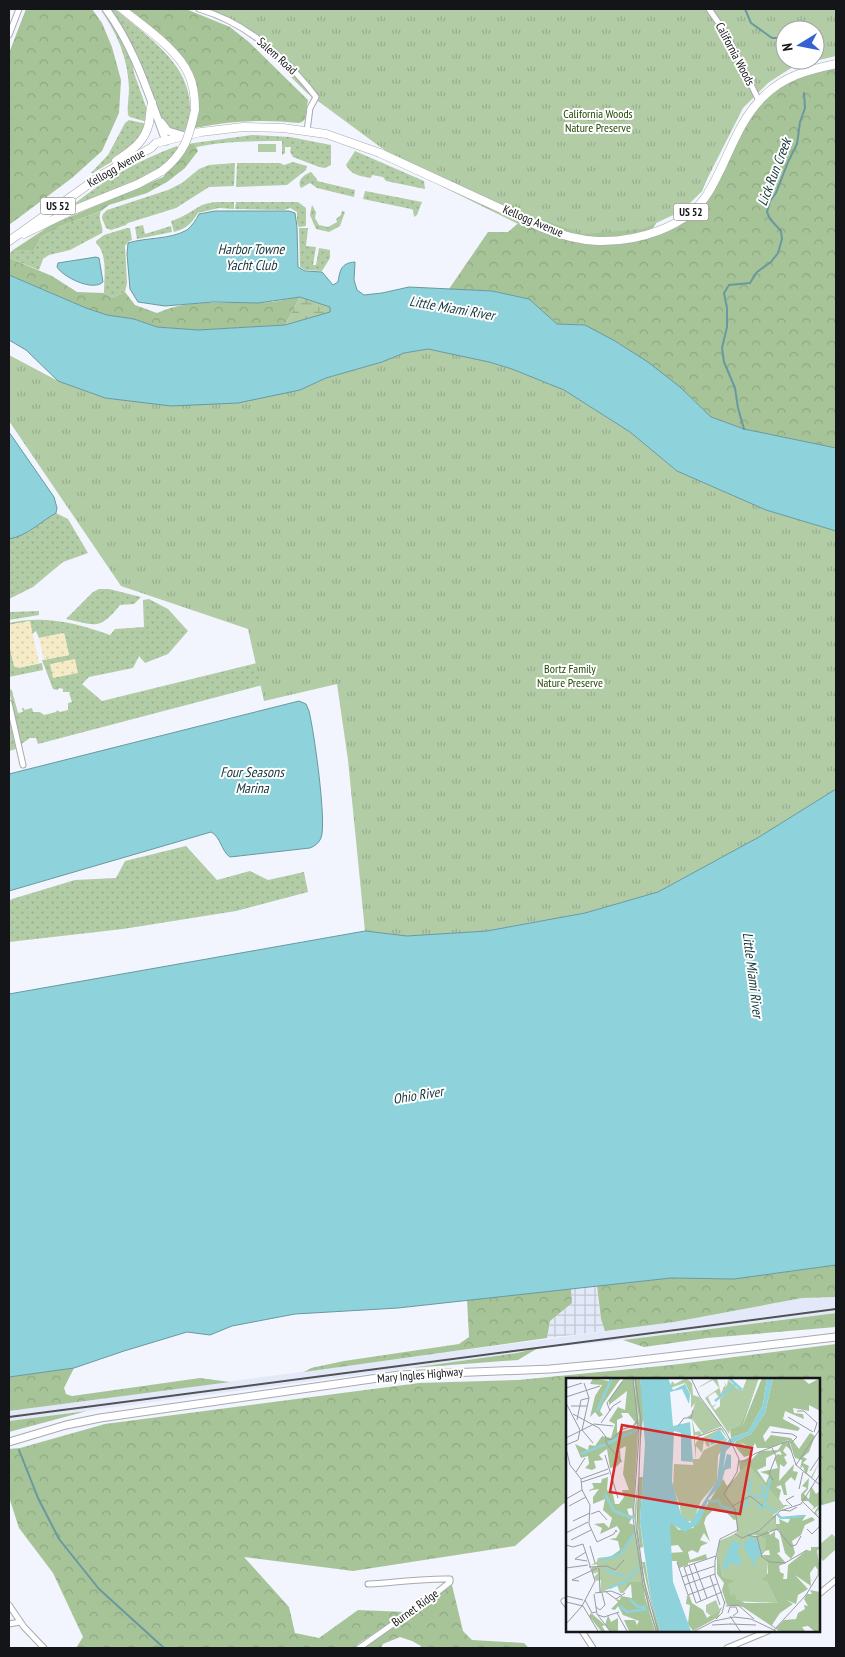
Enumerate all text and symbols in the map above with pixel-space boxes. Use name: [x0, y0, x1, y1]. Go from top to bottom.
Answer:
street label: California Woods: [713, 20, 758, 88]
north arrow: [775, 20, 825, 70]
street label: Salem Road: [254, 34, 300, 77]
text: N: [778, 42, 797, 53]
park label: California Woods Nature Preserve: [563, 106, 633, 135]
water label: Lick Run Creek: [753, 134, 796, 208]
street label: Kellogg Avenue: [84, 145, 147, 190]
road number: US 52: [40, 198, 76, 215]
street label: Kellogg Avenue: [501, 201, 566, 240]
road number: US 52: [674, 203, 708, 220]
water label: Harbor Towne Yacht Club: [218, 240, 285, 274]
water label: Little Miami River: [408, 292, 498, 325]
park label: Bortz Family Nature Preserve: [537, 661, 603, 690]
water label: Four Seasons Marina: [220, 763, 285, 797]
water label: Little Miami River: [739, 931, 767, 1021]
water label: Ohio River: [392, 1082, 447, 1108]
street label: Mary Ingles Highway: [376, 1363, 464, 1386]
inset map: [566, 1378, 820, 1632]
street label: Burnet Ridge: [388, 1586, 441, 1630]

